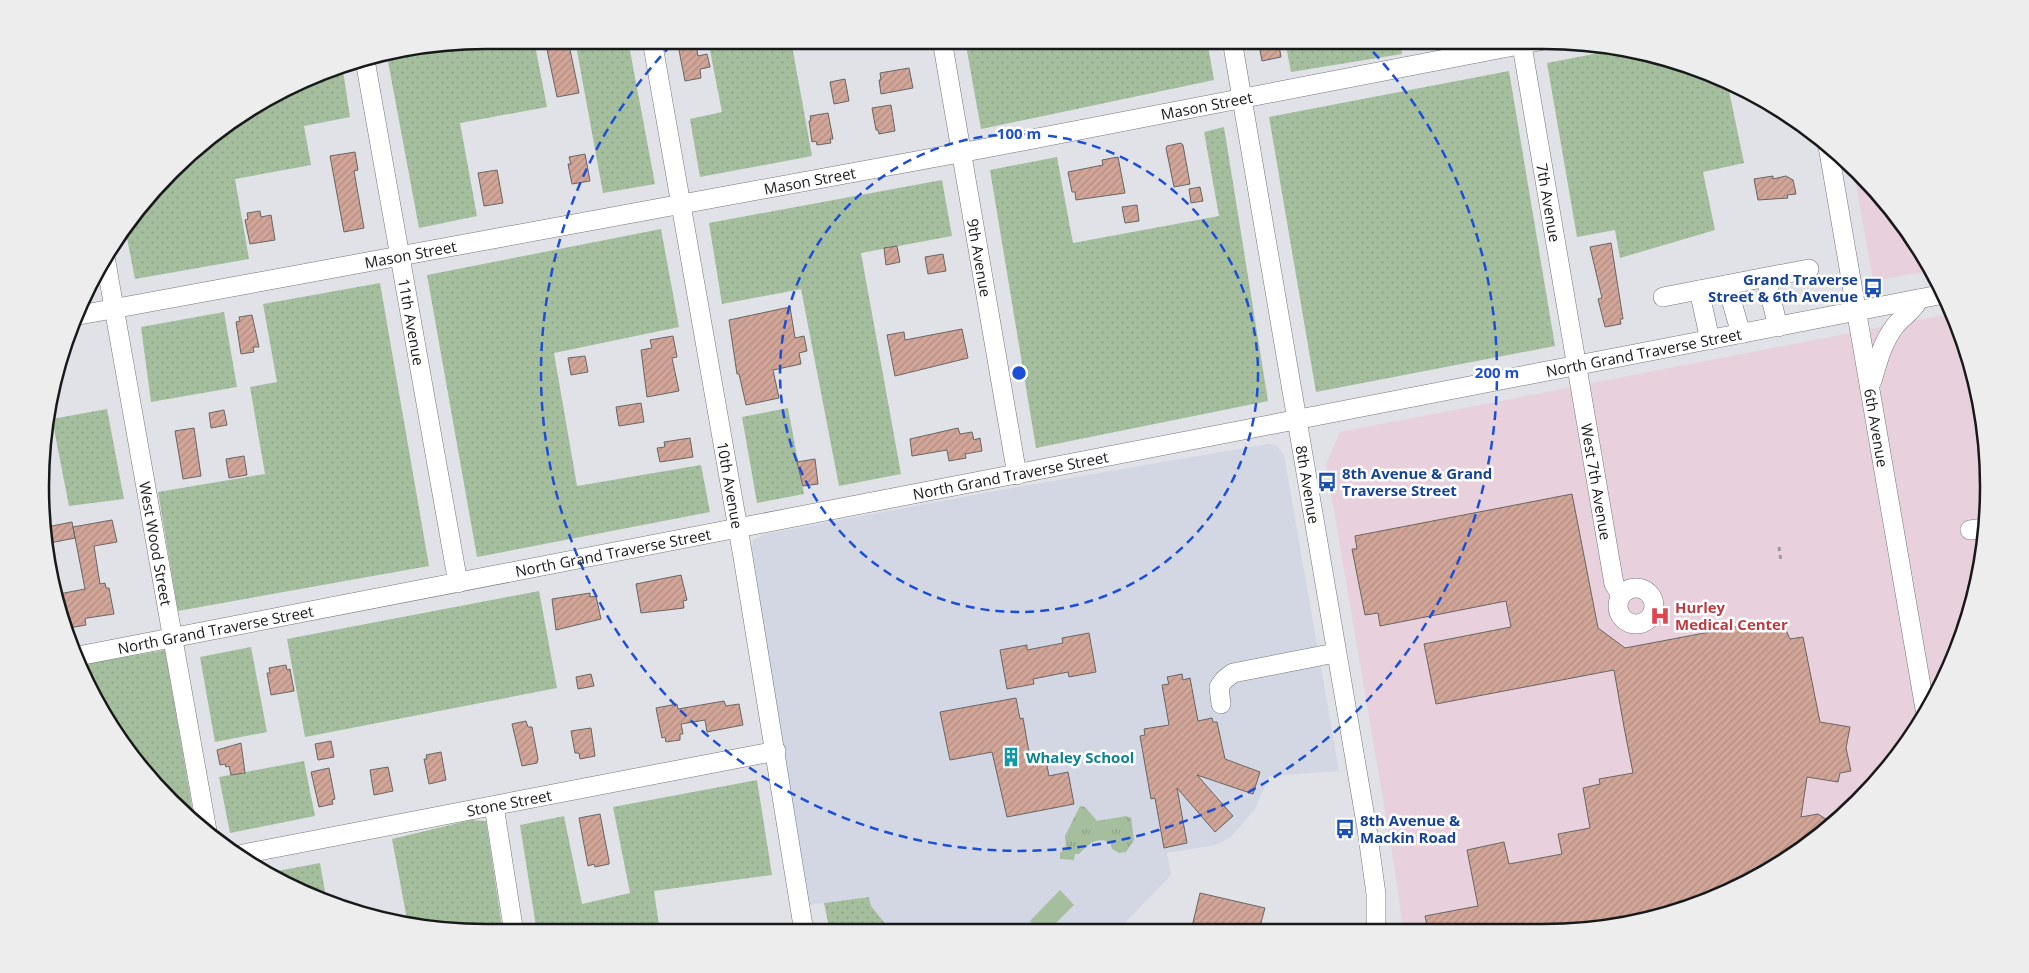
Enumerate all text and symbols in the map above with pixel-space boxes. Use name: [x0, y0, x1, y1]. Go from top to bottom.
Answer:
street label: Mason Street: [1159, 87, 1254, 124]
text: 100 m: [997, 123, 1041, 143]
street label: Mason Street: [762, 162, 857, 199]
street label: 7th Avenue: [1532, 162, 1565, 243]
street label: 9th Avenue: [963, 217, 996, 299]
street label: Mason Street: [363, 236, 458, 272]
place label: Grand Traverse Street & 6th Avenue: [1708, 269, 1858, 306]
street label: 11th Avenue: [394, 277, 429, 367]
bus stop icon: Grand Traverse Street & 6th Avenue: [1862, 277, 1884, 299]
street label: North Grand Traverse Street: [1544, 323, 1743, 381]
text: 200 m: [1475, 362, 1519, 382]
centre of rings: [1010, 364, 1028, 382]
street label: 6th Avenue: [1860, 387, 1893, 469]
street label: West 7th Avenue: [1577, 422, 1616, 541]
street label: 10th Avenue: [713, 440, 748, 530]
street label: 8th Avenue: [1292, 444, 1325, 525]
street label: North Grand Traverse Street: [911, 446, 1110, 504]
place label: 8th Avenue & Grand Traverse Street: [1342, 463, 1492, 500]
bus stop icon: 8th Avenue & Grand Traverse Street: [1316, 471, 1338, 493]
street label: West Wood Street: [135, 480, 177, 607]
street label: North Grand Traverse Street: [513, 523, 713, 581]
place label: Hurley Medical Center: [1675, 597, 1788, 634]
street label: North Grand Traverse Street: [116, 601, 315, 658]
hospital icon: Hurley Medical Center: [1649, 605, 1671, 627]
building icon: Whaley School: [1000, 746, 1022, 768]
place label: Whaley School: [1026, 747, 1134, 767]
street label: Stone Street: [465, 785, 553, 821]
place label: 8th Avenue & Mackin Road: [1360, 810, 1461, 847]
bus stop icon: 8th Avenue & Mackin Road: [1334, 818, 1356, 840]

